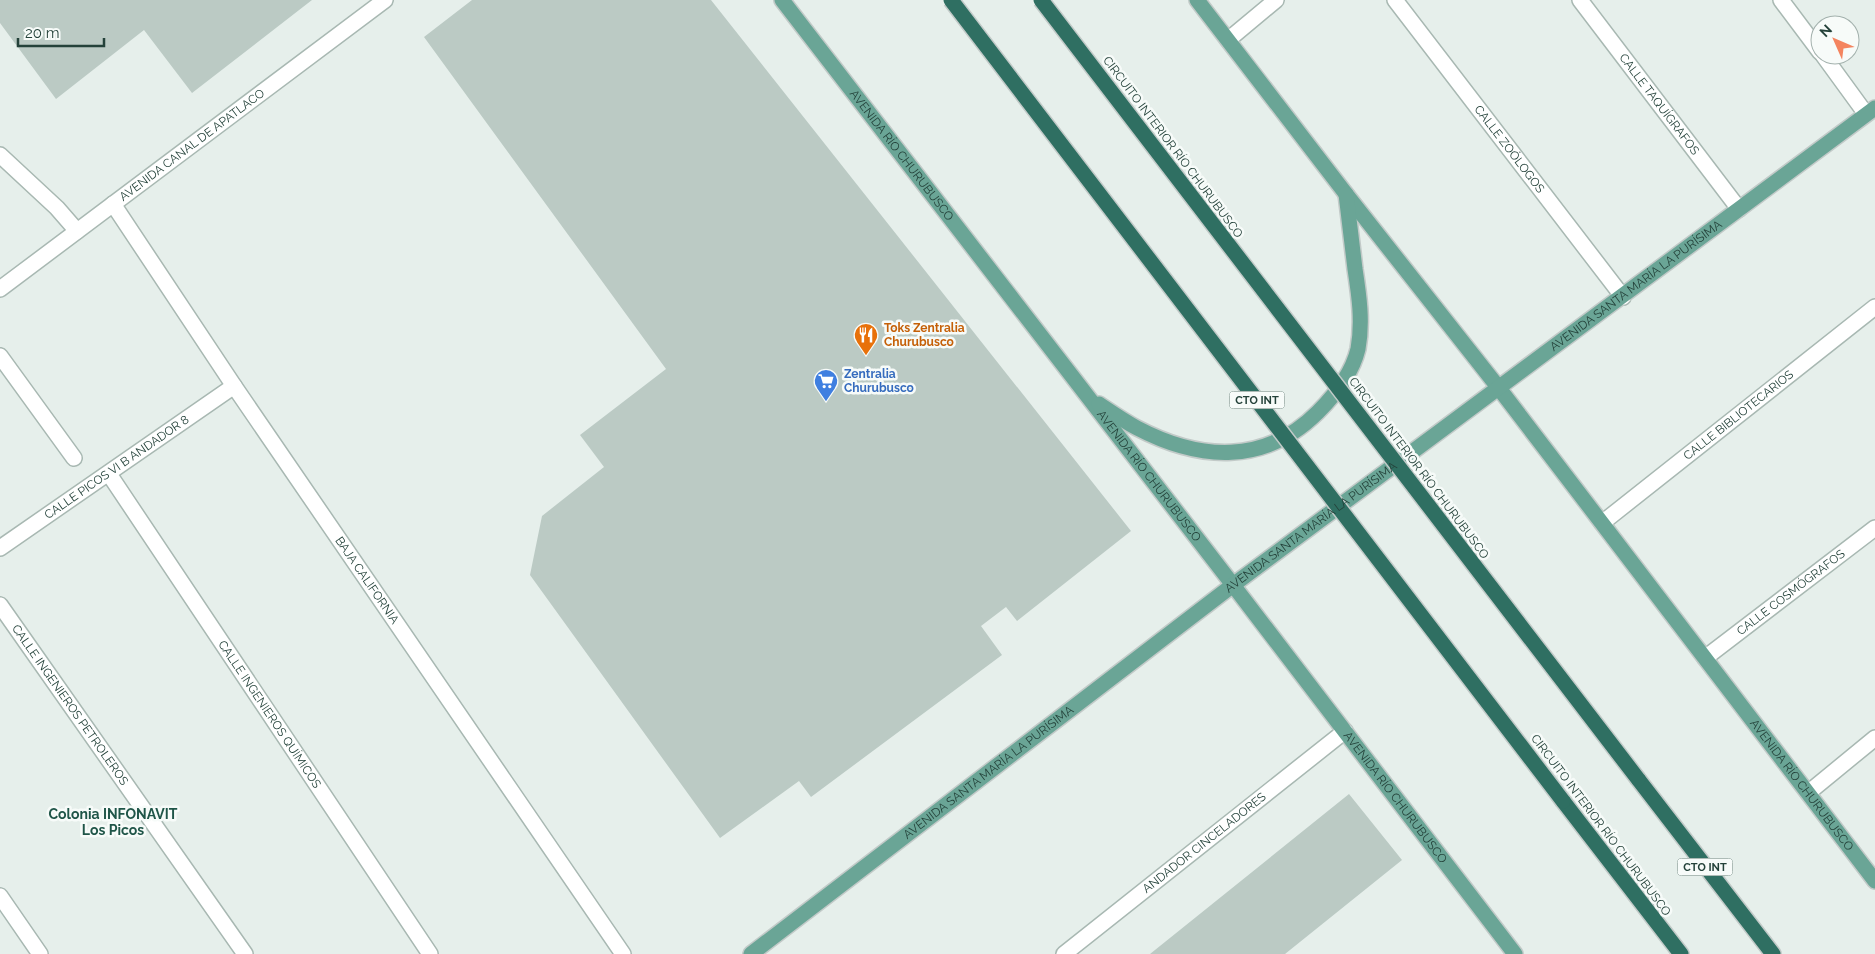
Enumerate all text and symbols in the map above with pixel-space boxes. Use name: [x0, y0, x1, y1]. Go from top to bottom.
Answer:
scale bar: [18, 15, 104, 47]
north arrow: [1810, 15, 1860, 65]
text: N: [1816, 21, 1835, 40]
text: 20 m: [25, 24, 60, 42]
street label: CALLE TAQUÍGRAFOS: [1616, 51, 1702, 158]
street label: CIRCUITO INTERIOR RÍO CHURUBUSCO: [1100, 54, 1246, 240]
street label: AVENIDA CANAL DE APATLACO: [117, 86, 267, 204]
street label: AVENIDA RÍO CHURUBUSCO: [847, 87, 957, 224]
street label: CALLE ZOÓLOGOS: [1471, 103, 1547, 196]
street label: AVENIDA SANTA MARÍA LA PURÍSIMA: [1547, 217, 1725, 354]
place label: Toks Zentralia Churubusco: [884, 321, 965, 349]
restaurant icon: Toks Zentralia Churubusco: [853, 322, 879, 356]
place label: Zentralia Churubusco: [844, 367, 914, 395]
street label: CALLE BIBLIOTECARIOS: [1681, 367, 1796, 463]
supermarket icon: Zentralia Churubusco: [813, 368, 839, 402]
street label: CIRCUITO INTERIOR RÍO CHURUBUSCO: [1346, 375, 1492, 561]
road number: CTO INT: [1230, 392, 1284, 408]
street label: AVENIDA RÍO CHURUBUSCO: [1094, 408, 1204, 544]
street label: CALLE PICOS VI B ANDADOR 8: [42, 412, 192, 522]
street label: AVENIDA SANTA MARÍA LA PURÍSIMA: [1222, 459, 1399, 596]
street label: BAJA CALIFORNIA: [332, 534, 402, 627]
street label: CALLE COSMÓGRAFOS: [1734, 547, 1848, 638]
street label: CALLE INGENIEROS PETROLEROS: [9, 622, 131, 788]
street label: CALLE INGENIEROS QUÍMICOS: [215, 638, 324, 791]
street label: AVENIDA SANTA MARÍA LA PURÍSIMA: [901, 703, 1076, 842]
street label: AVENIDA RÍO CHURUBUSCO: [1747, 717, 1856, 854]
street label: AVENIDA RÍO CHURUBUSCO: [1341, 729, 1450, 866]
street label: CIRCUITO INTERIOR RÍO CHURUBUSCO: [1528, 732, 1674, 918]
street label: ANDADOR CINCELADORES: [1140, 790, 1269, 896]
district label: Colonia INFONAVIT Los Picos: [49, 806, 178, 838]
road number: CTO INT: [1678, 859, 1732, 876]

